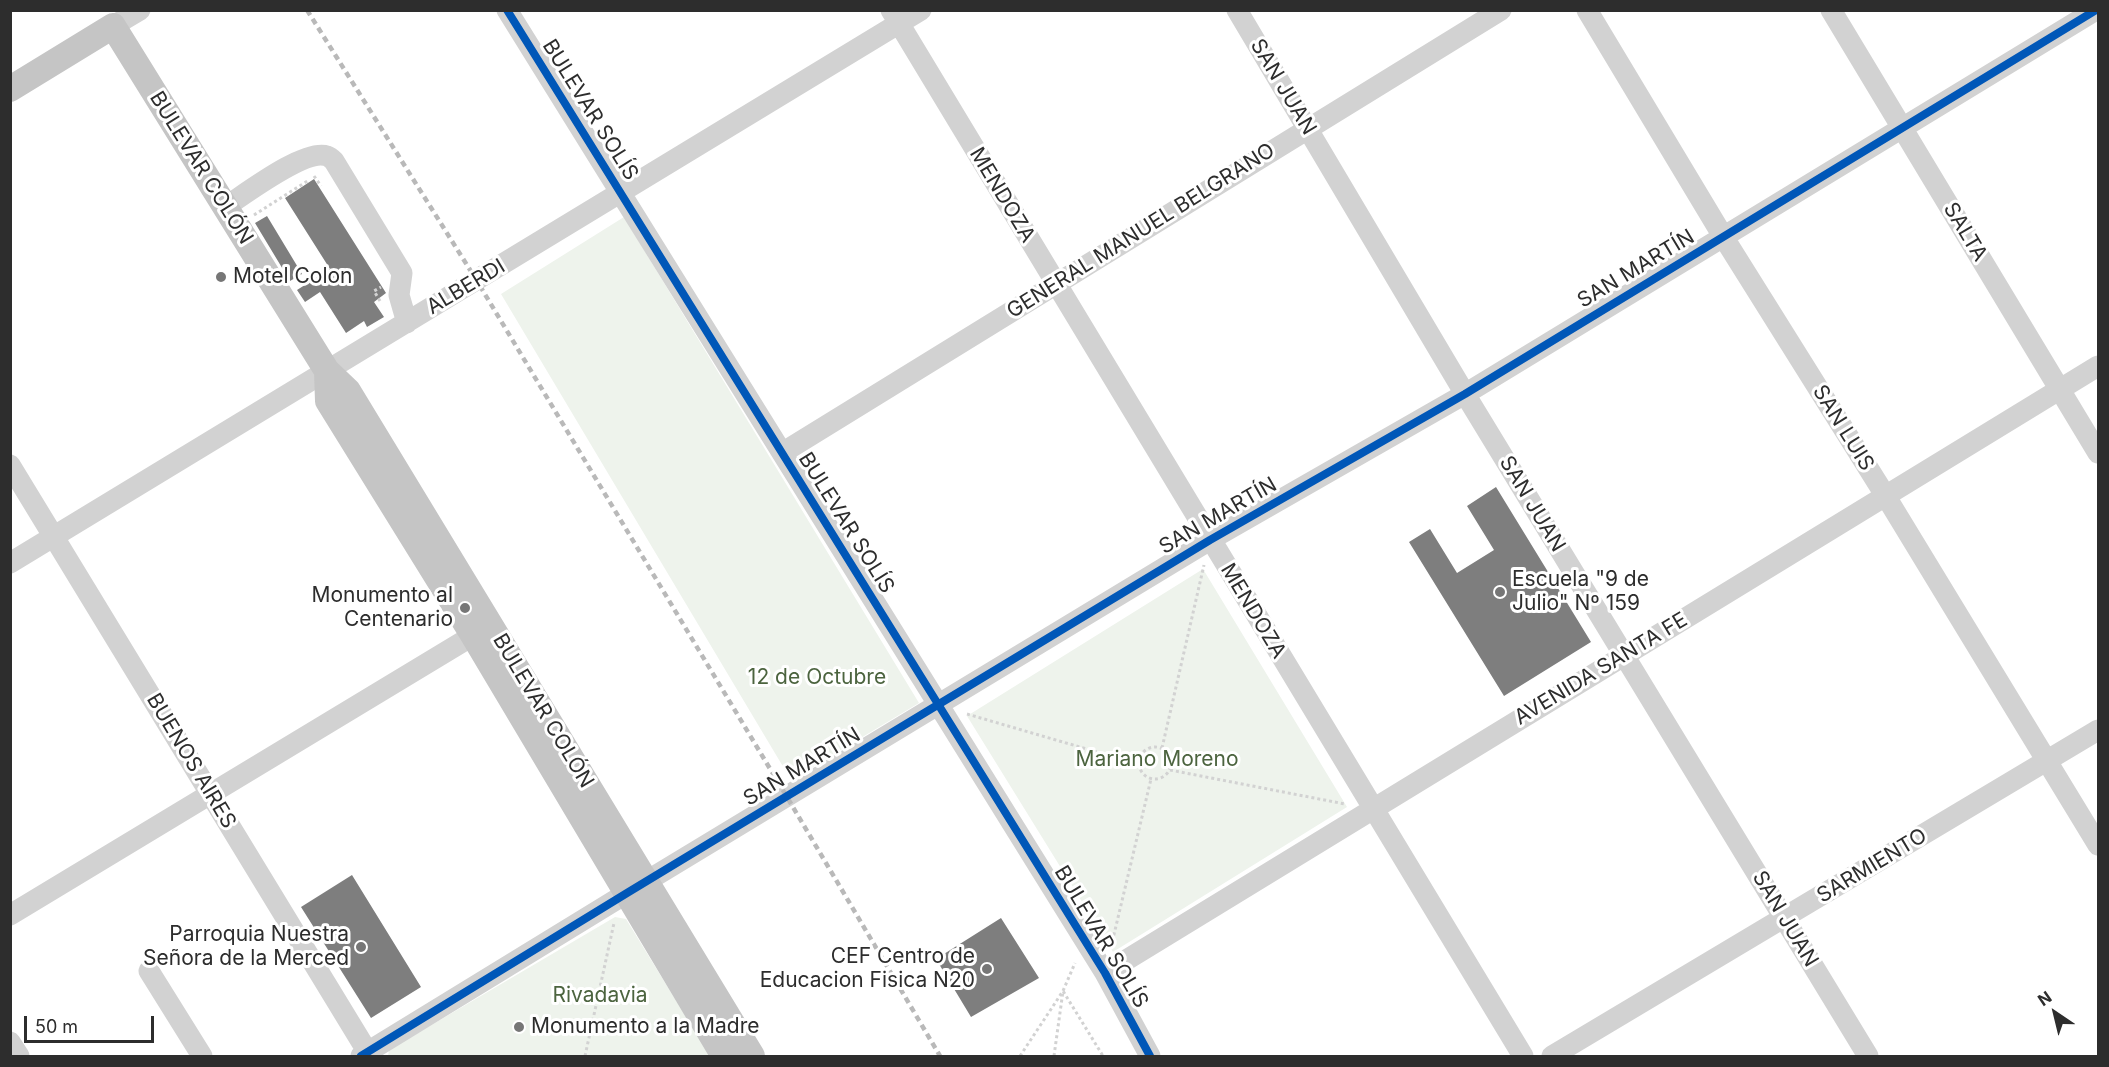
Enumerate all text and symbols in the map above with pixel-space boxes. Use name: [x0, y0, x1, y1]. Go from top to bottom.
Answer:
street label: BULEVAR SOLÍS: [537, 35, 643, 185]
street label: SAN JUAN: [1245, 35, 1321, 139]
street label: BULEVAR COLÓN: [144, 87, 258, 249]
street label: GENERAL MANUEL BELGRANO: [1002, 138, 1280, 324]
street label: MENDOZA: [964, 143, 1040, 247]
street label: SALTA: [1938, 198, 1992, 266]
street label: SAN MARTÍN: [1573, 224, 1699, 314]
street label: ALBERDI: [422, 254, 510, 320]
place label: Motel Colon: [233, 264, 352, 290]
marker: Motel Colon: [214, 270, 228, 284]
street label: SAN LUIS: [1807, 380, 1879, 476]
street label: BULEVAR SOLÍS: [793, 448, 899, 598]
street label: SAN JUAN: [1494, 452, 1570, 556]
street label: SAN MARTÍN: [1155, 472, 1281, 560]
street label: MENDOZA: [1215, 559, 1291, 663]
place label: Escuela "9 de Julio" Nº 159: [1512, 567, 1649, 617]
place label: Monumento al Centenario: [312, 583, 453, 633]
marker: Escuela "9 de Julio" Nº 159: [1493, 585, 1507, 599]
marker: Monumento al Centenario: [458, 601, 472, 615]
street label: AVENIDA SANTA FE: [1510, 607, 1692, 731]
street label: BULEVAR COLÓN: [487, 629, 599, 793]
park label: 12 de Octubre: [748, 665, 886, 691]
street label: BUENOS AIRES: [141, 689, 241, 833]
street label: SAN MARTÍN: [739, 722, 865, 812]
park label: Mariano Moreno: [1075, 747, 1239, 773]
street label: SARMIENTO: [1813, 823, 1931, 909]
street label: BULEVAR SOLÍS: [1049, 861, 1153, 1013]
street label: SAN JUAN: [1747, 867, 1823, 971]
place label: Parroquia Nuestra Señora de la Merced: [143, 922, 349, 972]
marker: Parroquia Nuestra Señora de la Merced: [354, 940, 368, 954]
place label: CEF Centro de Educacion Fisica N20: [760, 944, 975, 994]
marker: CEF Centro de Educacion Fisica N20: [980, 962, 994, 976]
park label: Rivadavia: [552, 983, 648, 1009]
north arrow: [2025, 983, 2085, 1043]
text: N: [2034, 987, 2055, 1010]
scale bar: [27, 1004, 158, 1042]
place label: Monumento a la Madre: [531, 1014, 759, 1040]
text: 50 m: [35, 1016, 78, 1037]
marker: Monumento a la Madre: [512, 1020, 526, 1034]

